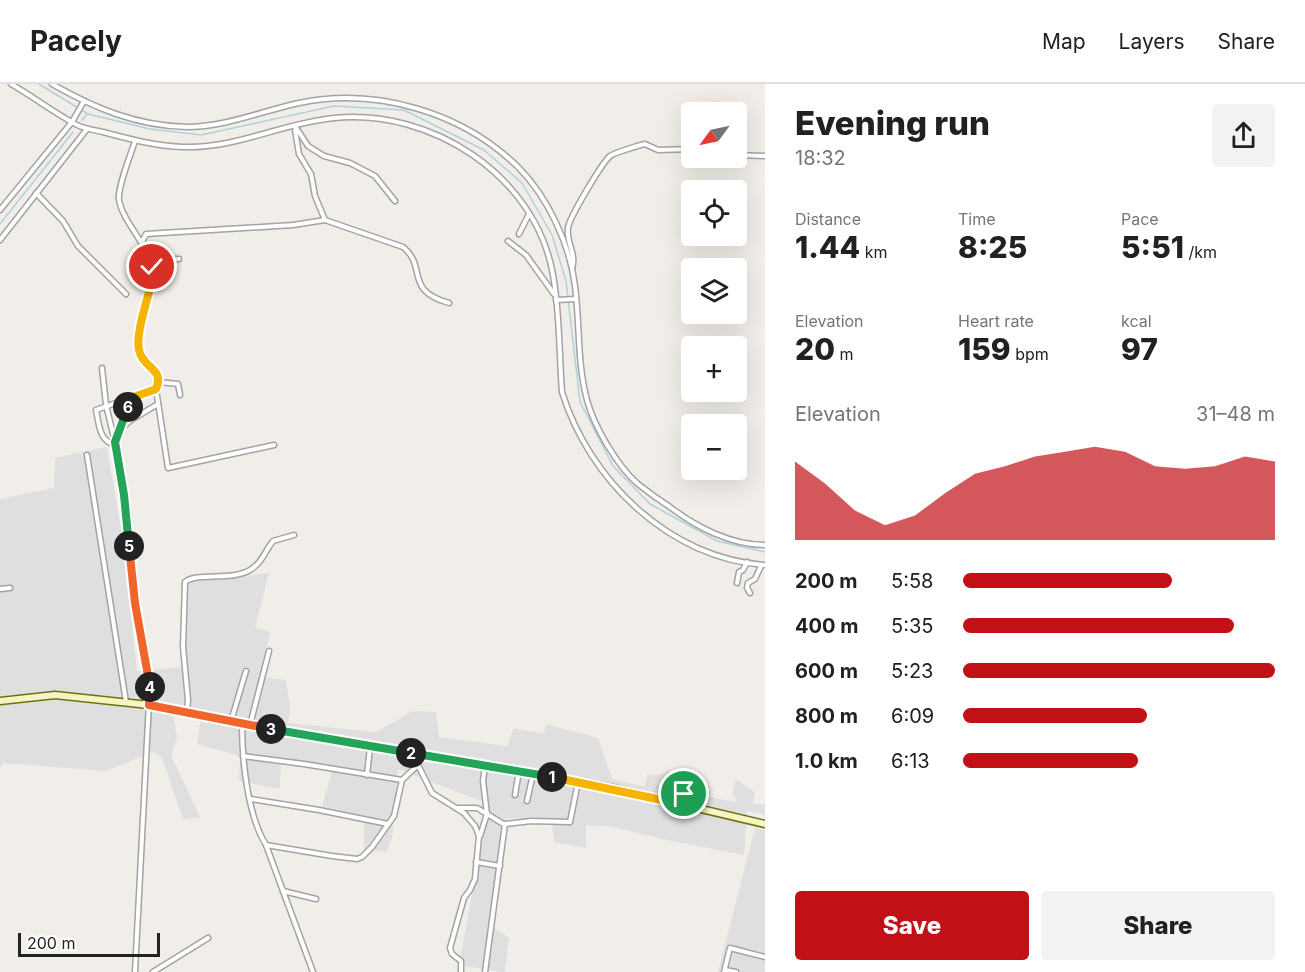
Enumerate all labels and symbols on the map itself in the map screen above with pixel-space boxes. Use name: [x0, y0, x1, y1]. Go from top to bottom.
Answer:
north arrow: [681, 102, 747, 168]
pin: [126, 241, 177, 292]
pin: 6: [113, 392, 143, 422]
pin: 5: [114, 531, 144, 561]
pin: 4: [135, 672, 165, 702]
pin: 3: [256, 714, 286, 744]
pin: 2: [396, 738, 426, 768]
pin: 1: [537, 762, 567, 792]
pin: [658, 768, 709, 819]
scale bar: [18, 930, 160, 958]

